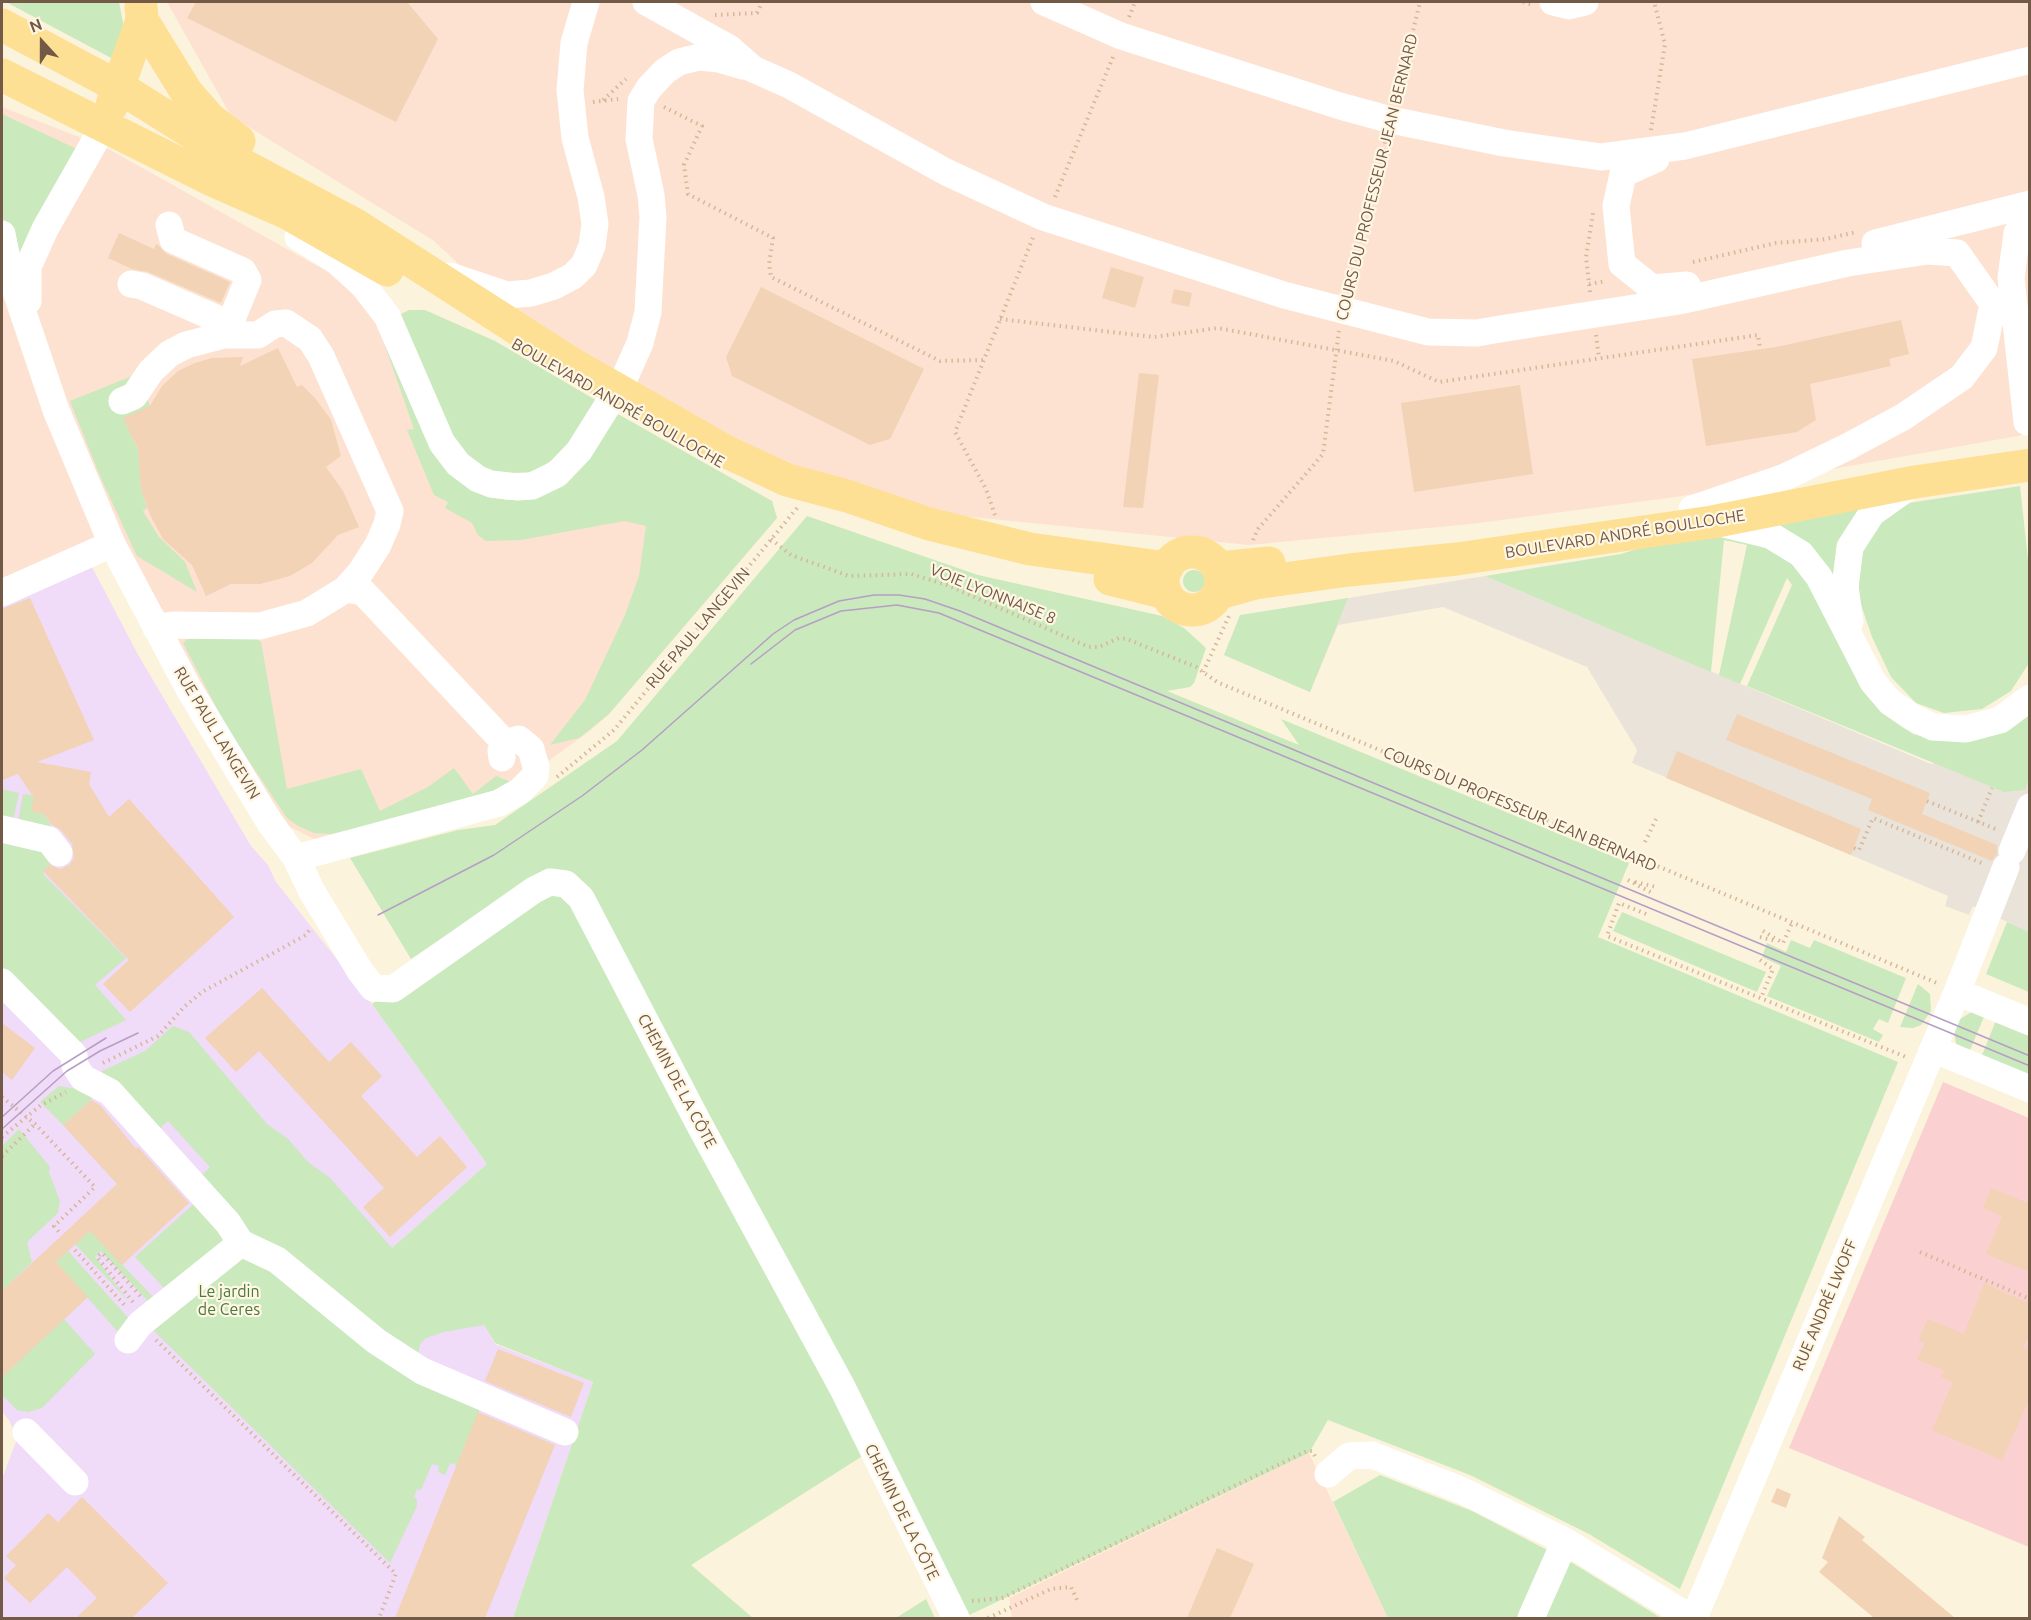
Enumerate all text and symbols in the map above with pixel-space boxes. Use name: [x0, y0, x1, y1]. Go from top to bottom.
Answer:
north arrow: [12, 12, 72, 72]
text: N: [27, 15, 44, 36]
street label: COURS DU PROFESSEUR JEAN BERNARD: [1332, 31, 1422, 323]
street label: BOULEVARD ANDRÉ BOULLOCHE: [508, 334, 728, 472]
street label: BOULEVARD ANDRÉ BOULLOCHE: [1504, 506, 1746, 562]
street label: VOIE LYONNAISE 8: [927, 560, 1059, 628]
street label: RUE PAUL LANGEVIN: [642, 564, 754, 692]
street label: RUE PAUL LANGEVIN: [170, 663, 264, 803]
street label: COURS DU PROFESSEUR JEAN BERNARD: [1380, 742, 1660, 876]
street label: CHEMIN DE LA CÔTE: [633, 1011, 721, 1151]
street label: RUE ANDRÉ LWOFF: [1789, 1236, 1861, 1374]
park label: Le jardin de Ceres: [198, 1282, 260, 1320]
street label: CHEMIN DE LA CÔTE: [861, 1441, 943, 1583]

